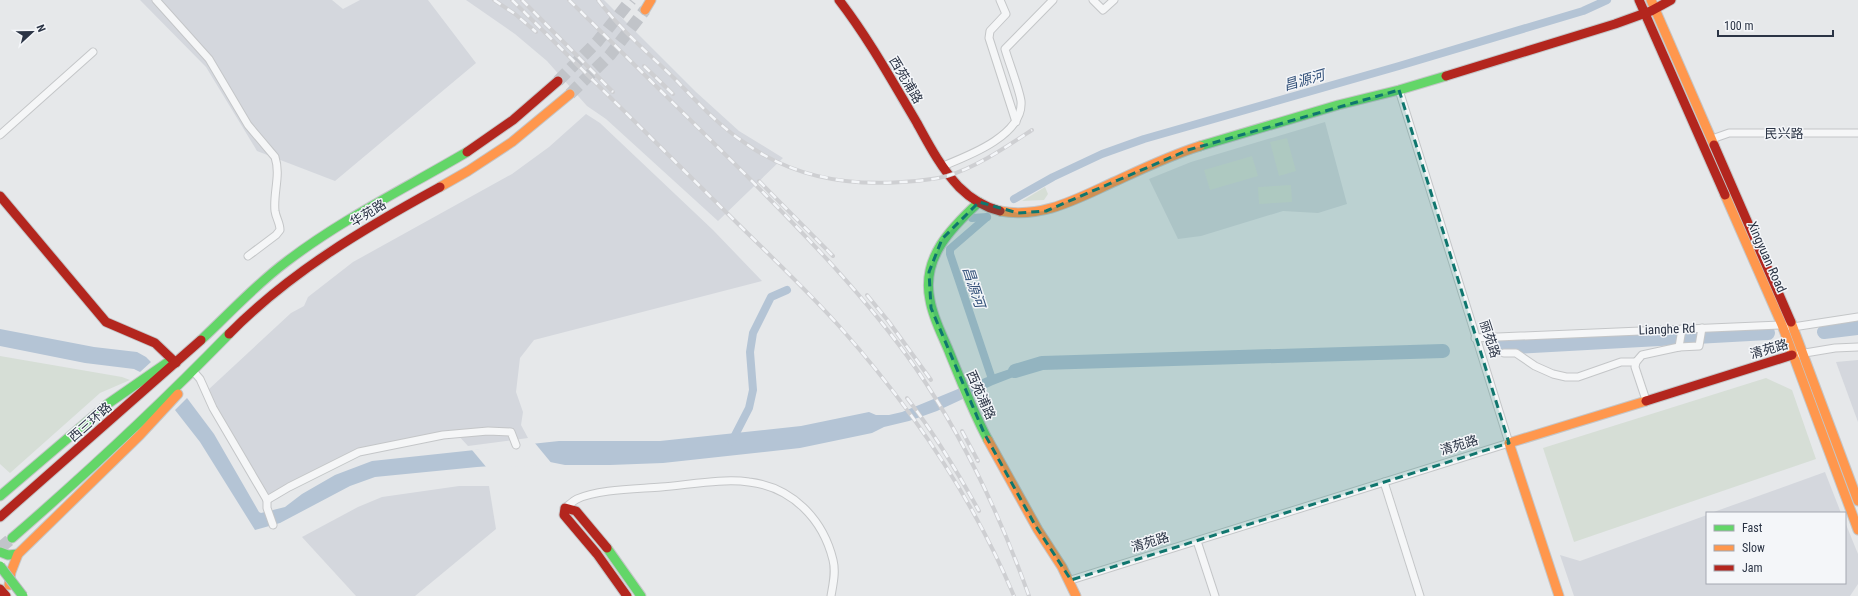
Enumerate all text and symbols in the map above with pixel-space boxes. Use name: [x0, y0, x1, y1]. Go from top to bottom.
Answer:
north arrow: [12, 12, 52, 52]
scale bar: [1718, 12, 1833, 38]
text: 100 m: [1724, 19, 1754, 33]
text: N: [34, 23, 48, 34]
street label: 西苑浦路: [886, 54, 926, 106]
water label: 昌源河: [1282, 66, 1329, 93]
street label: 民兴路: [1764, 126, 1804, 141]
street label: 华苑路: [347, 197, 389, 229]
street label: Xingyuan Road: [1745, 219, 1789, 295]
water label: 昌源河: [960, 265, 989, 312]
street label: 丽苑路: [1477, 318, 1503, 360]
street label: Lianghe Rd: [1638, 321, 1696, 337]
street label: 清苑路: [1748, 336, 1790, 362]
street label: 西苑浦路: [964, 368, 998, 422]
street label: 西三环路: [65, 399, 115, 445]
street label: 清苑路: [1438, 432, 1480, 458]
legend: [1706, 512, 1846, 584]
text: Fast: [1742, 521, 1763, 535]
street label: 清苑路: [1129, 529, 1171, 555]
text: Slow: [1742, 541, 1765, 555]
text: Jam: [1742, 561, 1763, 575]

